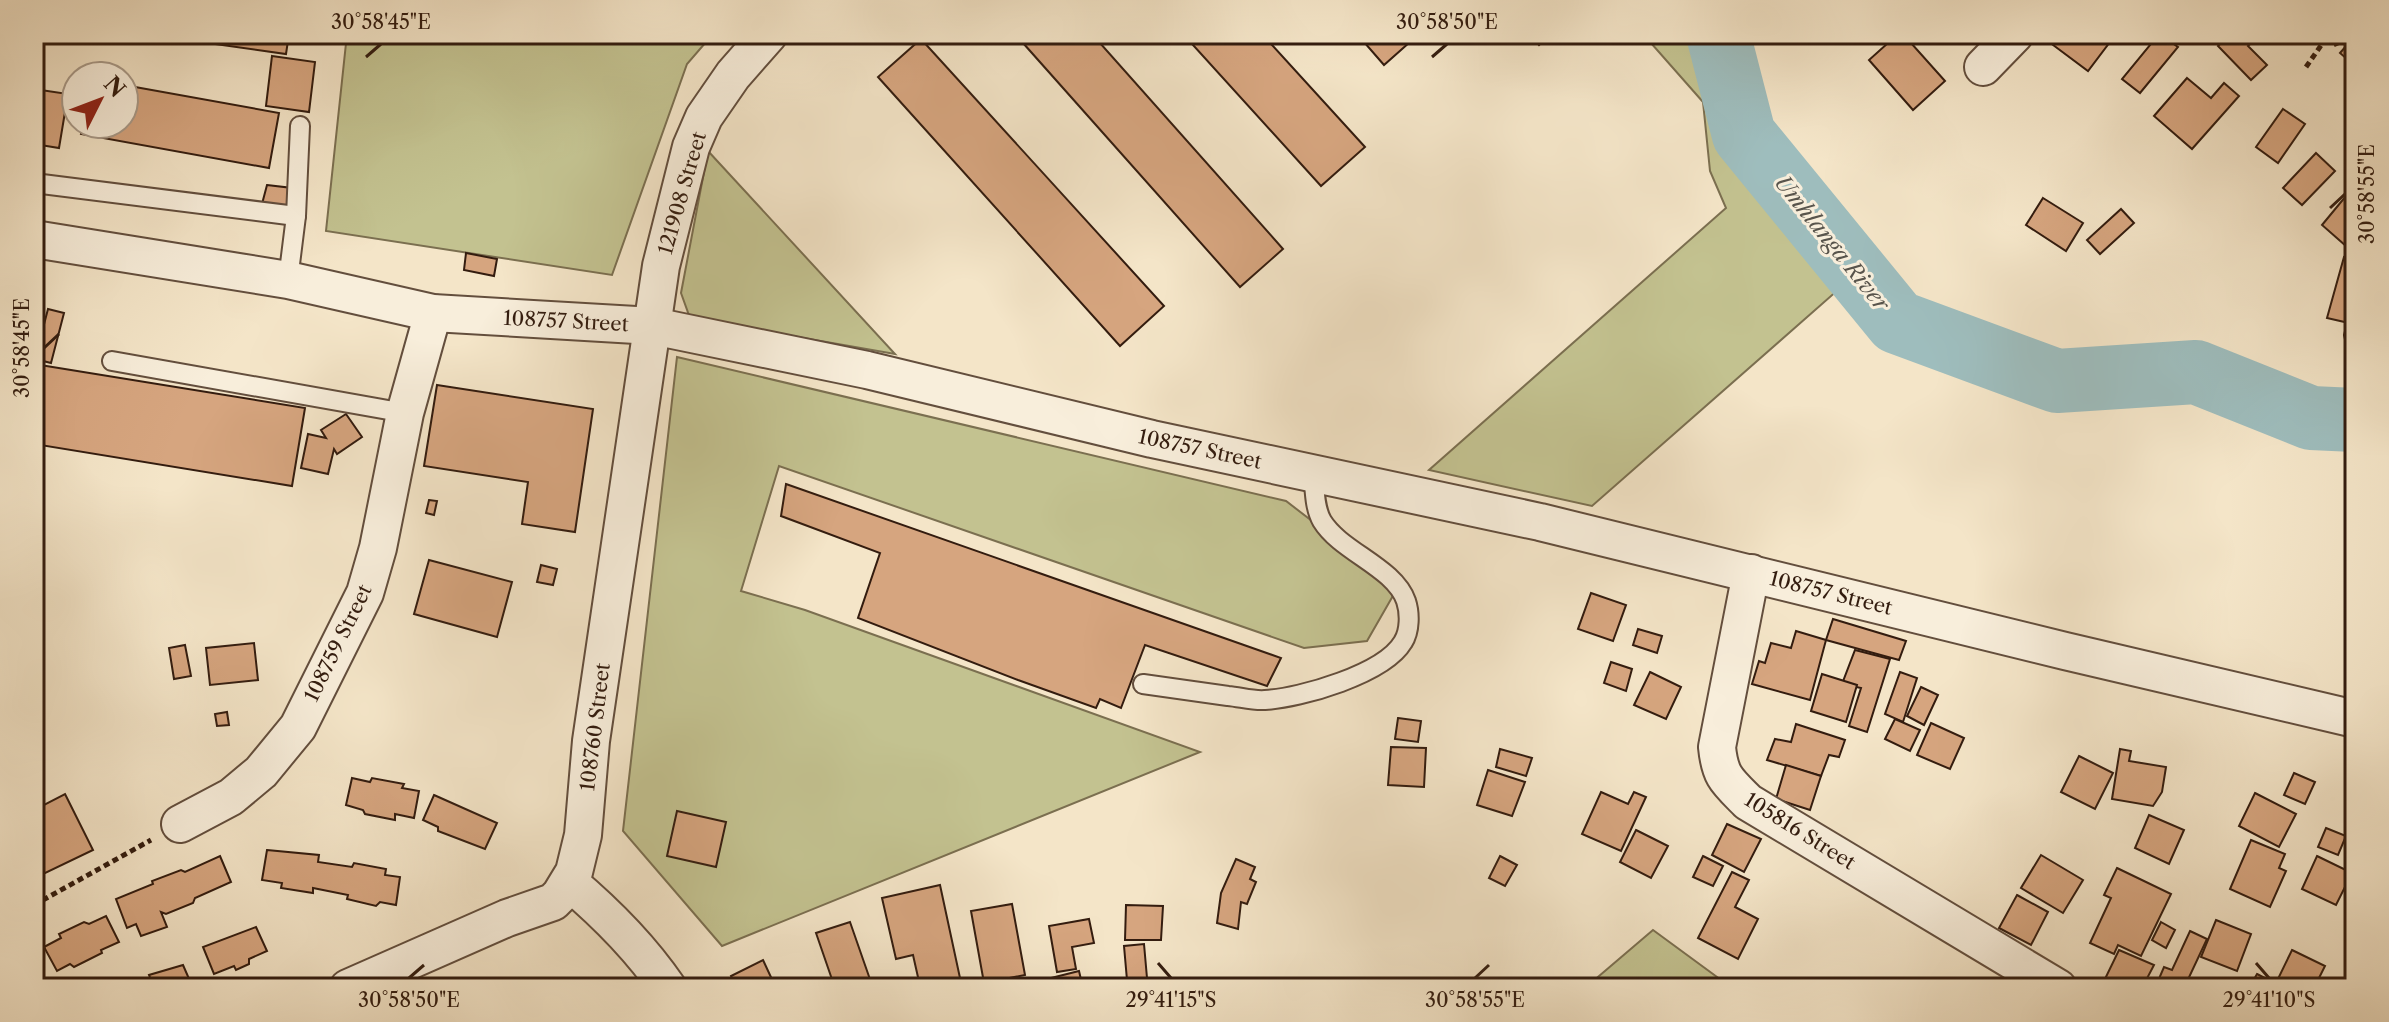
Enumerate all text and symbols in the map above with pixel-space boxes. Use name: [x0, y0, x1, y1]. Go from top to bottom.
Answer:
text: 30°58'45"E: [331, 10, 431, 34]
text: 30°58'50"E: [1396, 10, 1498, 34]
north arrow: [60, 60, 140, 140]
text: N: [98, 71, 131, 103]
street label: 121908 Street: [653, 129, 711, 257]
text: 30°58'55"E: [2355, 144, 2379, 244]
water label: Umhlanga River: [1769, 170, 1896, 318]
text: 30°58'45"E: [10, 298, 34, 398]
street label: 108757 Street: [503, 306, 629, 336]
street label: 108757 Street: [1136, 424, 1264, 474]
street label: 108757 Street: [1767, 566, 1895, 620]
street label: 108759 Street: [299, 580, 377, 706]
street label: 108760 Street: [575, 662, 615, 792]
street label: 105816 Street: [1740, 787, 1860, 875]
text: 30°58'50"E: [358, 988, 460, 1012]
text: 29°41'15"S: [1125, 988, 1217, 1012]
text: 30°58'55"E: [1425, 988, 1525, 1012]
text: 29°41'10"S: [2222, 988, 2316, 1012]

